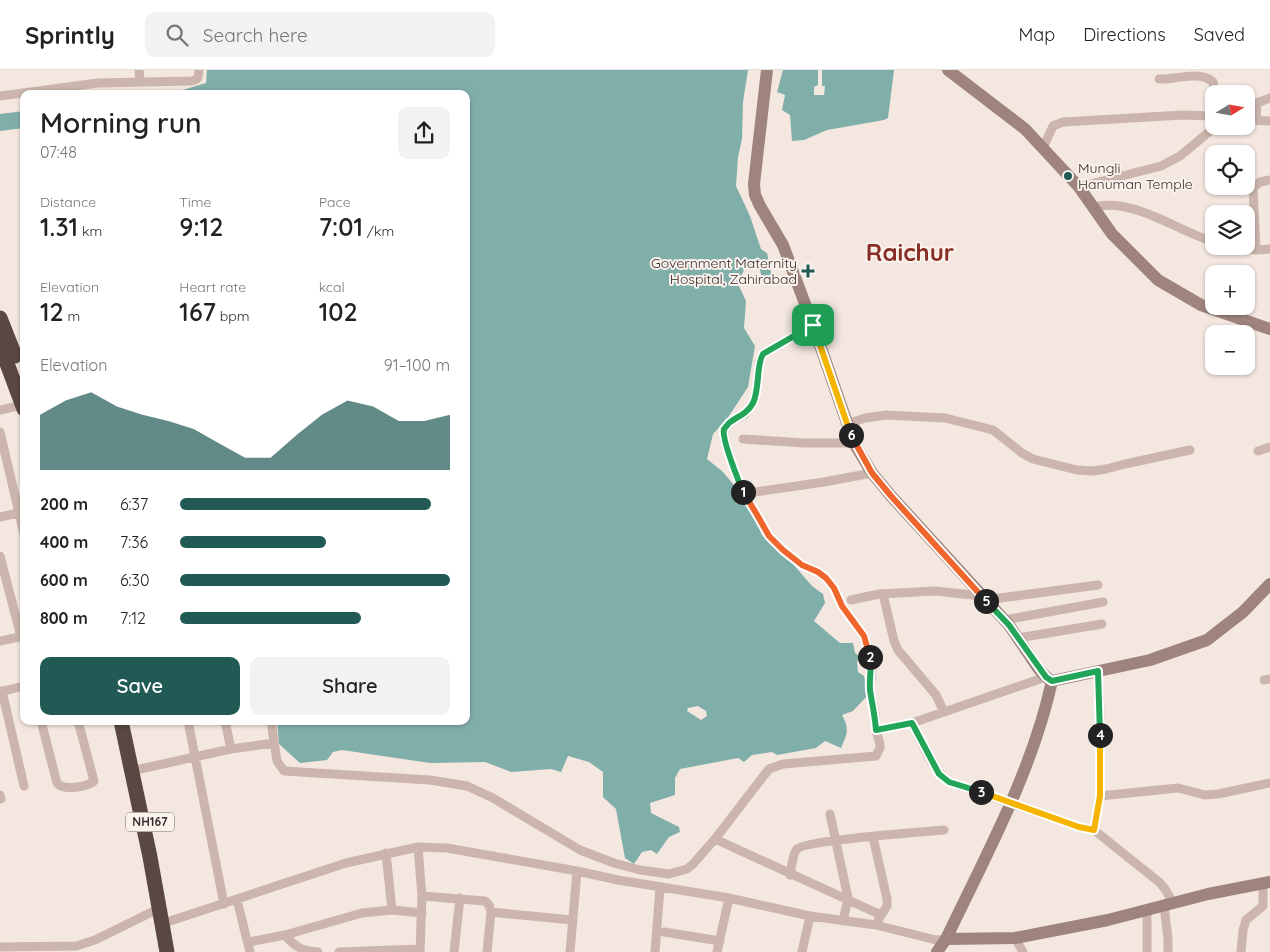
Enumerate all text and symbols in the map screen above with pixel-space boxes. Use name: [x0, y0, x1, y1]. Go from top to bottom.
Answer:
search box: [145, 12, 495, 57]
text: Sprintly: [25, 20, 115, 50]
icon: search: [163, 21, 191, 49]
text: Search here: [203, 23, 308, 47]
text: Map: [1018, 23, 1055, 46]
text: Directions: [1083, 23, 1166, 46]
text: Saved: [1194, 23, 1245, 46]
north arrow: [1205, 85, 1255, 135]
map controls: [1205, 85, 1255, 375]
text: Morning run: [40, 105, 201, 140]
button: share: [398, 107, 450, 159]
text: 07:48: [40, 142, 77, 162]
button: locate: [1205, 145, 1255, 195]
place label: Mungli Hanuman Temple: [1078, 159, 1193, 193]
marker: Mungli Hanuman Temple: [1062, 170, 1074, 182]
text: Distance: [40, 193, 96, 211]
text: Time: [179, 193, 211, 211]
text: Pace: [319, 193, 351, 211]
button: layers: [1205, 205, 1255, 255]
text: 1.31: [40, 211, 78, 242]
text: 9:12: [179, 211, 223, 242]
text: 7:01: [319, 211, 363, 242]
text: km: [78, 222, 102, 240]
text: /km: [363, 222, 394, 240]
district label: Raichur: [866, 237, 954, 267]
place label: Government Maternity Hospital, Zahirabad: [651, 254, 797, 288]
marker: Government Maternity Hospital, Zahirabad: [801, 264, 815, 278]
button: +: [1205, 265, 1255, 315]
text: Elevation: [40, 278, 99, 296]
text: Heart rate: [179, 278, 246, 296]
text: kcal: [319, 278, 345, 296]
text: 12: [40, 296, 64, 327]
text: 167: [179, 296, 216, 327]
text: 102: [319, 296, 358, 327]
pin: [792, 304, 834, 346]
text: m: [64, 307, 80, 325]
text: bpm: [216, 307, 250, 325]
icon: arrive: [799, 311, 827, 339]
button: −: [1205, 325, 1255, 375]
text: Elevation: [40, 355, 107, 375]
text: 91–100 m: [384, 355, 450, 375]
pin: 6: [838, 422, 864, 448]
text: 6: [848, 426, 855, 444]
pin: 1: [730, 480, 756, 504]
text: 1: [741, 483, 746, 501]
text: 200 m: [40, 494, 88, 514]
text: 6:37: [120, 494, 148, 514]
text: 400 m: [40, 532, 88, 552]
text: 7:36: [120, 532, 148, 552]
text: 600 m: [40, 570, 88, 590]
text: 6:30: [120, 570, 150, 590]
pin: 5: [974, 588, 998, 614]
text: 5: [982, 592, 991, 610]
text: 800 m: [40, 608, 88, 628]
text: 7:12: [120, 608, 146, 628]
pin: 2: [858, 644, 882, 670]
text: 2: [867, 648, 874, 666]
button: Save: [40, 657, 240, 715]
button: Share: [250, 657, 450, 715]
pin: 4: [1088, 722, 1112, 748]
text: 4: [1096, 726, 1105, 744]
pin: 3: [968, 780, 994, 804]
text: 3: [978, 783, 985, 801]
road number: NH167: [126, 812, 174, 832]

